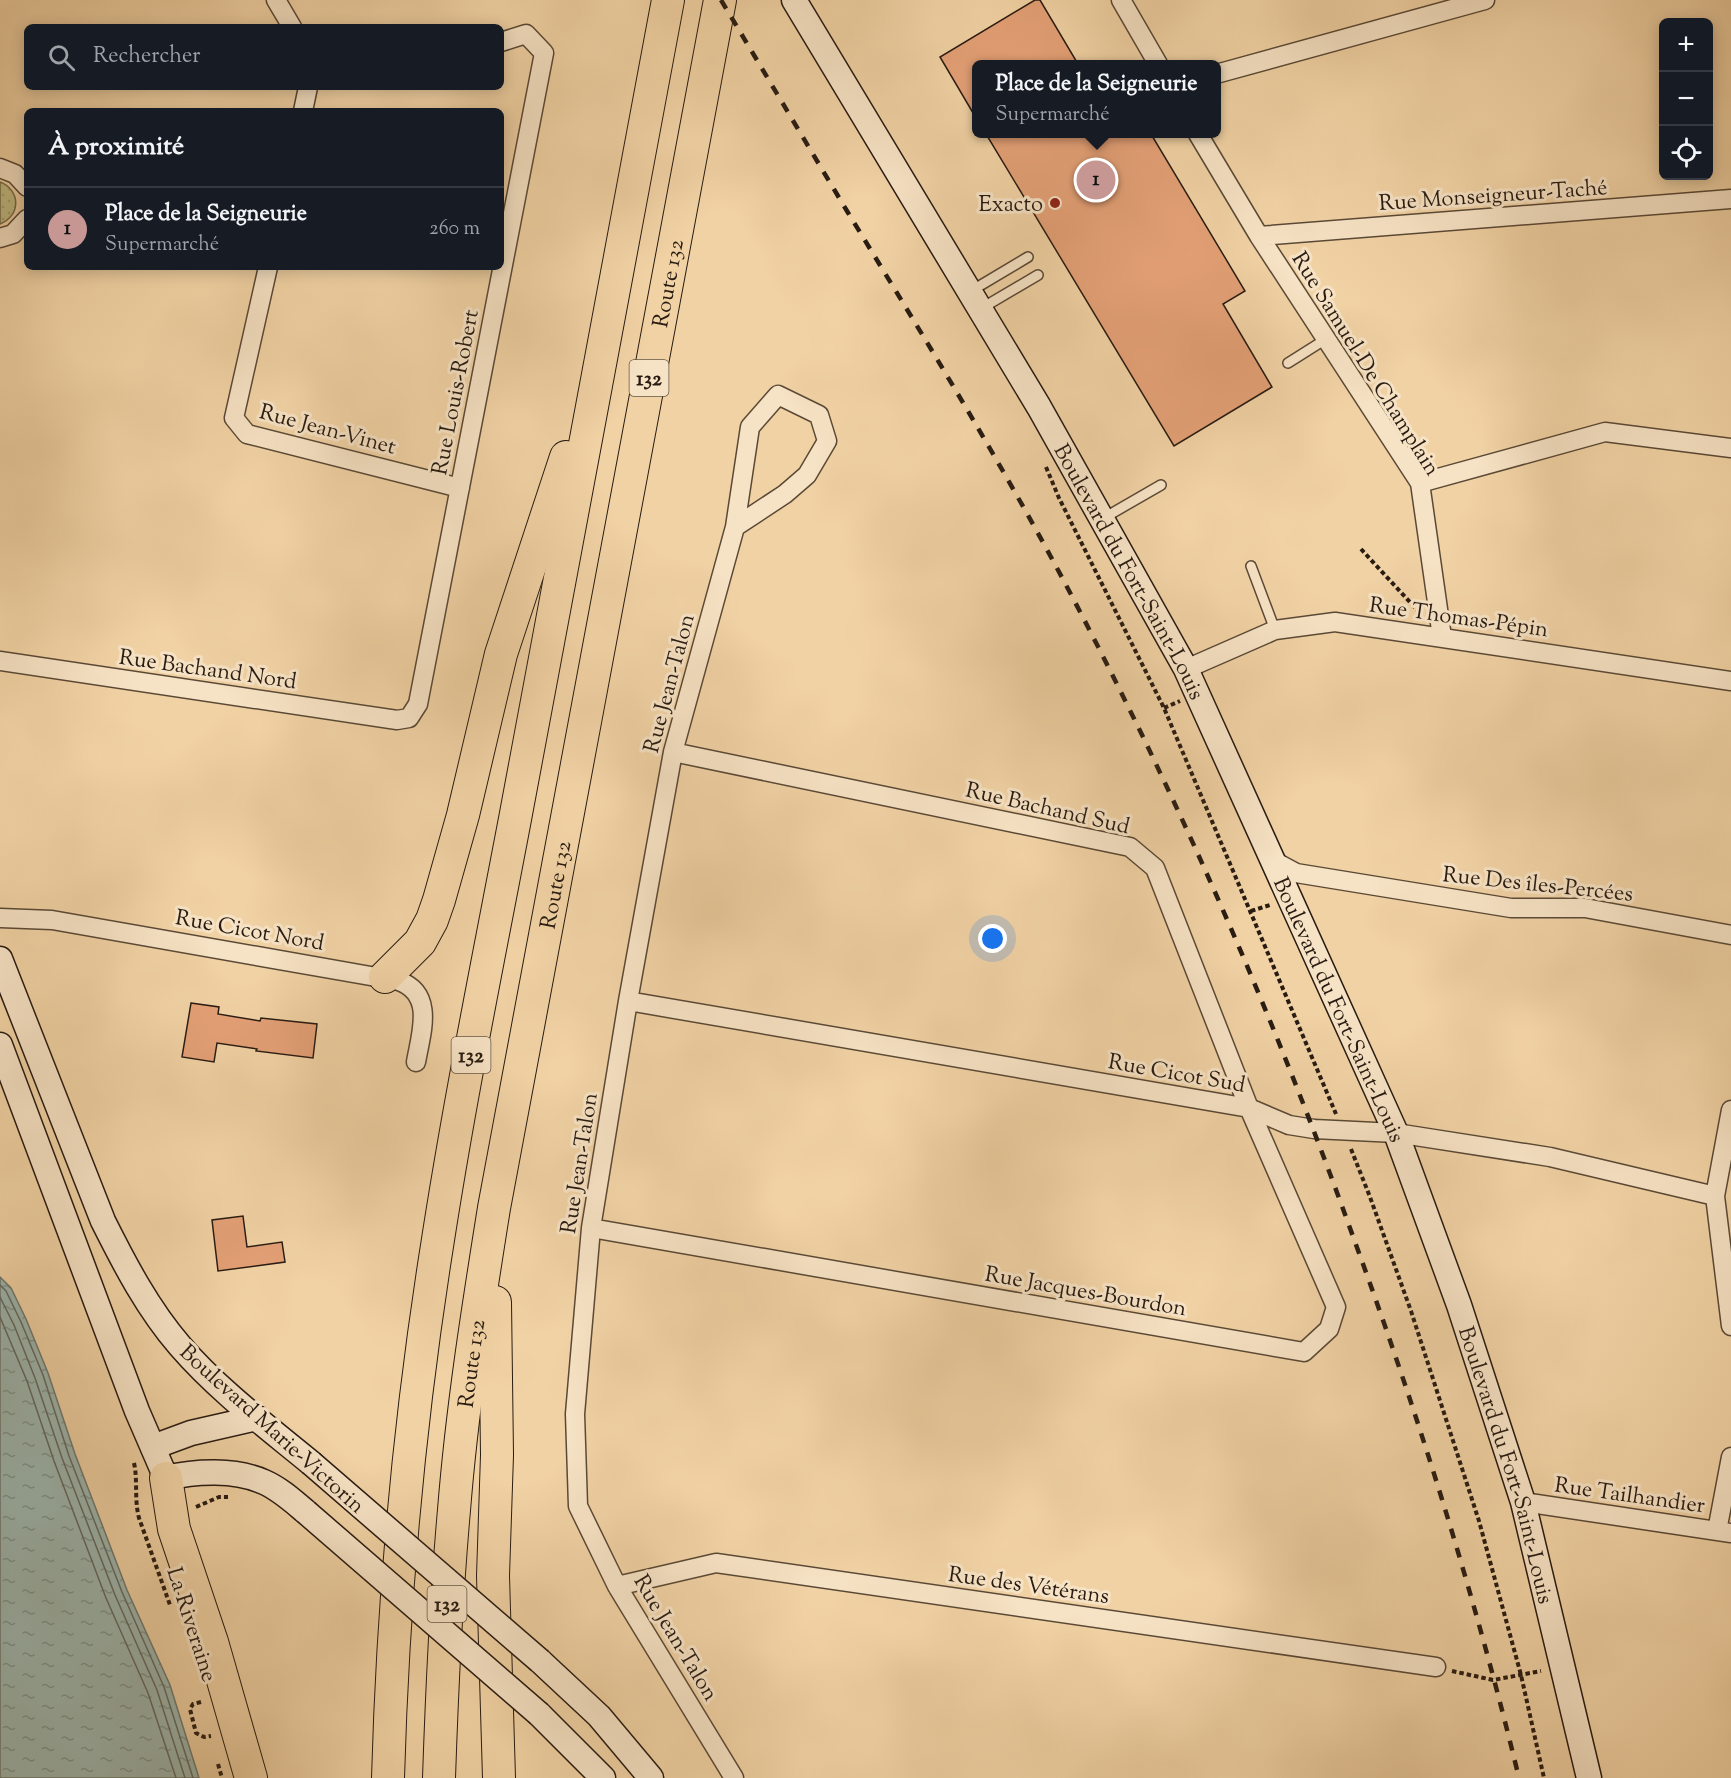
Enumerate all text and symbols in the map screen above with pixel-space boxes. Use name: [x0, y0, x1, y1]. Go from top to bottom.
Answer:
map controls: [1659, 18, 1713, 180]
button: +: [1659, 18, 1713, 72]
search box: [24, 24, 504, 90]
icon: search: [45, 41, 78, 74]
text: Rechercher: [93, 41, 200, 73]
popup: [972, 60, 1221, 138]
text: Place de la Seigneurie: [996, 69, 1197, 101]
button: −: [1659, 72, 1713, 126]
text: Supermarché: [996, 101, 1110, 130]
button: locate: [1659, 126, 1713, 180]
text: À proximité: [48, 129, 184, 166]
pin: 1: [1076, 158, 1116, 202]
street label: Rue Monseigneur-Taché: [1378, 173, 1609, 221]
place label: Exacto: [978, 190, 1043, 222]
marker: Exacto: [1048, 196, 1062, 210]
text: Place de la Seigneurie: [105, 199, 307, 231]
text: 1: [64, 215, 71, 244]
text: 260 m: [429, 215, 480, 244]
text: Supermarché: [105, 231, 219, 260]
street label: Route 132: [646, 237, 694, 330]
street label: Rue Samuel-De Champlain: [1282, 246, 1447, 483]
street label: Rue Louis-Robert: [425, 307, 489, 478]
road number: 132: [630, 360, 668, 396]
street label: Rue Jean-Vinet: [255, 397, 400, 465]
street label: Boulevard du Fort-Saint-Louis: [1044, 439, 1211, 706]
street label: Rue Thomas-Pépin: [1367, 591, 1550, 647]
street label: Rue Jean-Talon: [637, 611, 705, 757]
street label: Rue Bachand Nord: [117, 643, 299, 699]
street label: Rue Bachand Sud: [962, 775, 1133, 844]
street label: Route 132: [534, 839, 581, 932]
street label: Rue Des îles-Percées: [1441, 860, 1635, 912]
street label: Boulevard du Fort-Saint-Louis: [1263, 873, 1411, 1147]
street label: Rue Cicot Nord: [173, 903, 326, 961]
your location: [978, 924, 1007, 953]
road number: 132: [452, 1037, 490, 1073]
street label: Rue Cicot Sud: [1105, 1047, 1248, 1103]
street label: Rue Jean-Talon: [554, 1091, 608, 1236]
street label: Rue Jacques-Bourdon: [982, 1259, 1189, 1326]
street label: Route 132: [452, 1317, 495, 1410]
street label: Boulevard du Fort-Saint-Louis: [1448, 1323, 1560, 1608]
street label: Boulevard Marie-Victorin: [171, 1338, 371, 1522]
street label: Rue Tailhandier: [1552, 1471, 1707, 1523]
street label: Rue des Vétérans: [946, 1560, 1111, 1614]
street label: La Riveraine: [157, 1563, 224, 1686]
street label: Rue Jean-Talon: [624, 1569, 725, 1708]
road number: 132: [428, 1586, 466, 1622]

